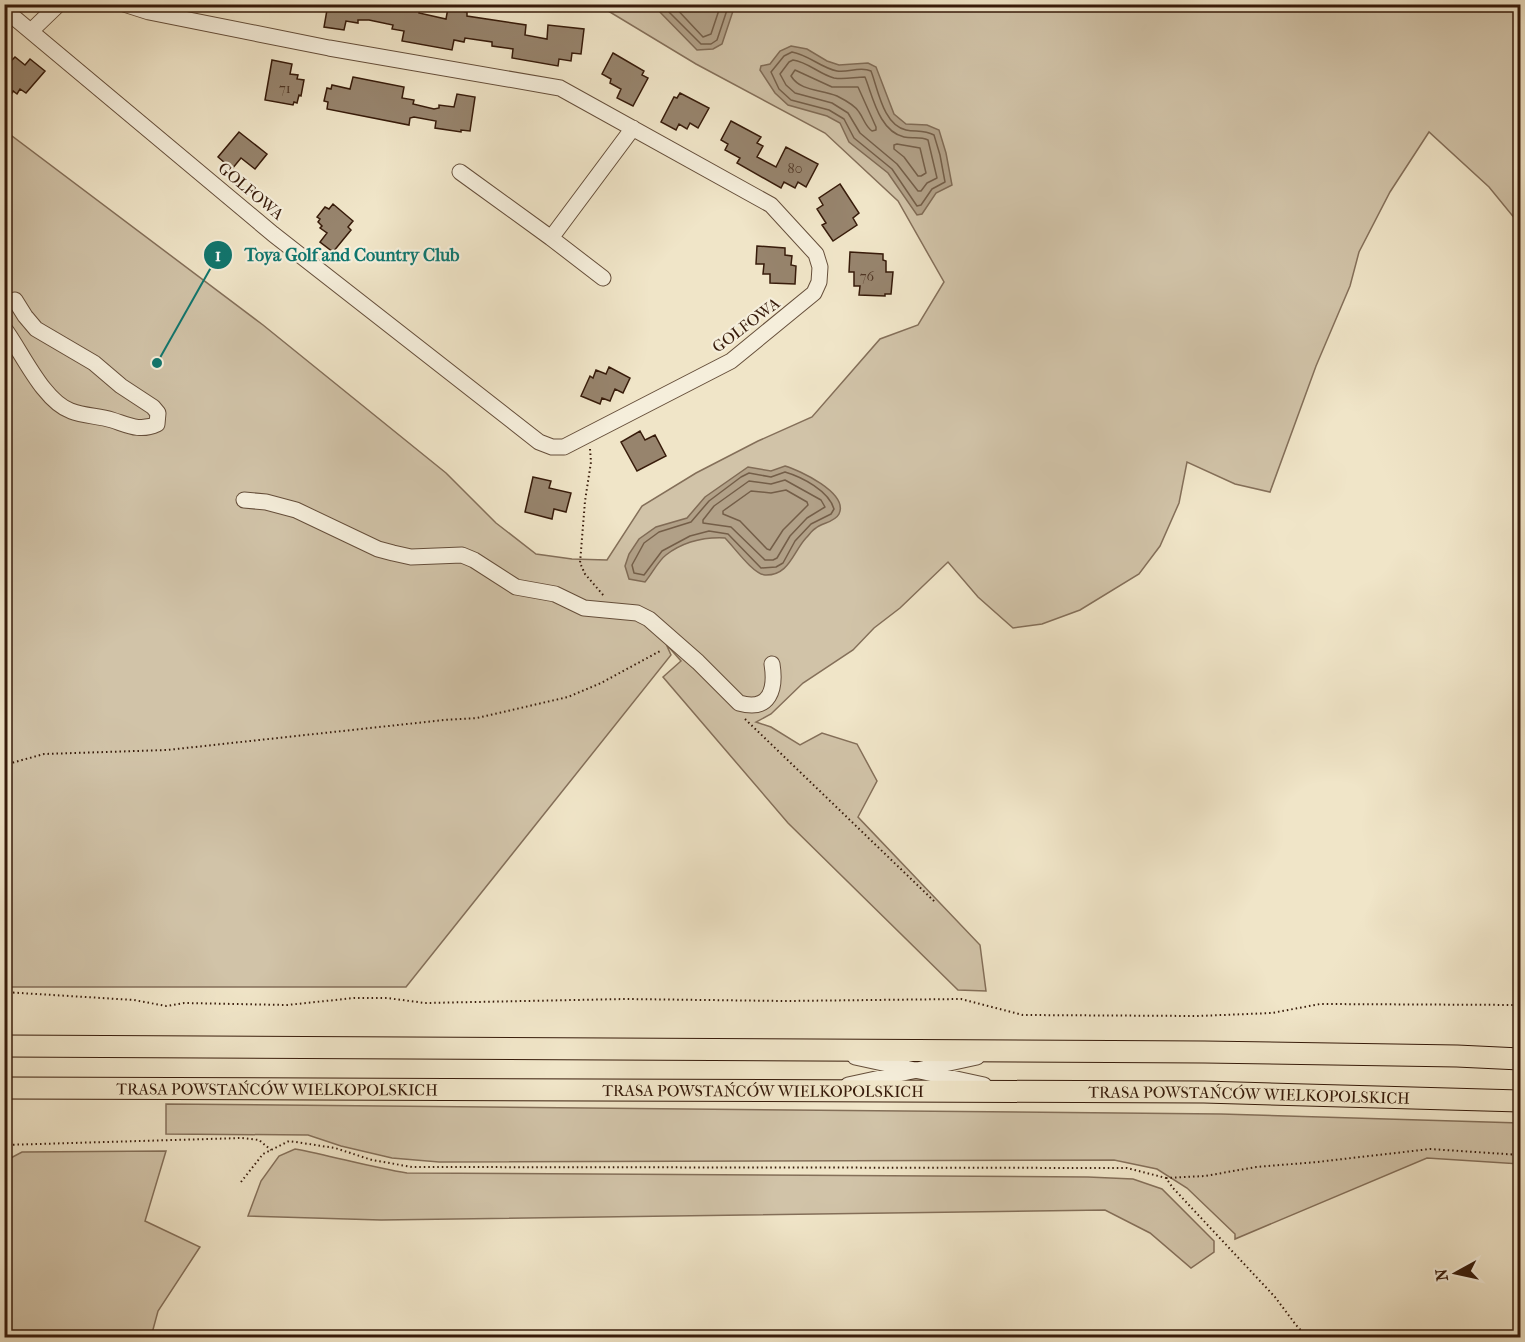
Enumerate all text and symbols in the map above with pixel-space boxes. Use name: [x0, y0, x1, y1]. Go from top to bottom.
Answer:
house number: 71: [279, 80, 291, 97]
street label: GOLFOWA: [214, 158, 288, 224]
house number: 80: [788, 160, 802, 177]
callout: Toya Golf and Country Club: [203, 237, 472, 273]
text: 1: [215, 245, 221, 266]
text: Toya Golf and Country Club: [243, 245, 460, 266]
house number: 76: [860, 268, 875, 285]
street label: GOLFOWA: [709, 293, 784, 356]
street label: TRASA POWSTAŃCÓW WIELKOPOLSKICH: [116, 1078, 438, 1099]
street label: TRASA POWSTAŃCÓW WIELKOPOLSKICH: [602, 1080, 924, 1101]
street label: TRASA POWSTAŃCÓW WIELKOPOLSKICH: [1088, 1082, 1410, 1107]
north arrow: [1426, 1243, 1486, 1303]
text: N: [1431, 1267, 1452, 1282]

